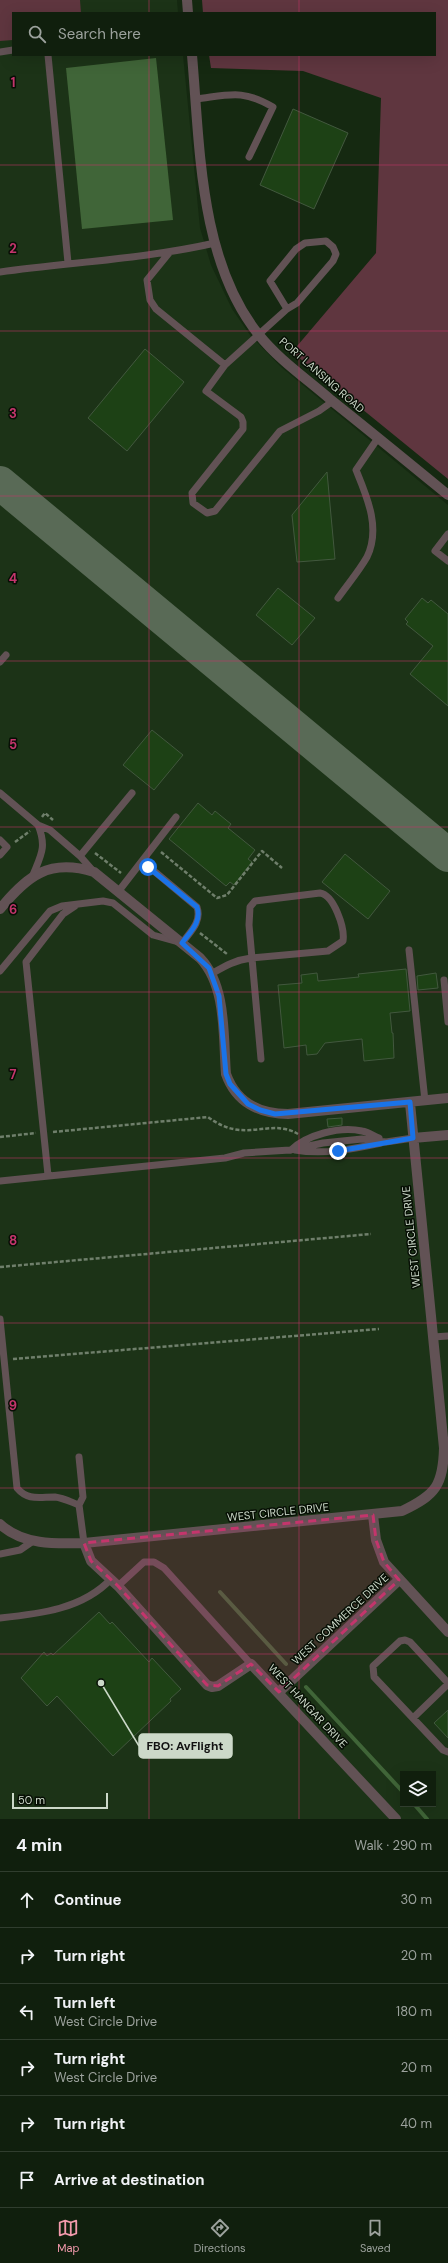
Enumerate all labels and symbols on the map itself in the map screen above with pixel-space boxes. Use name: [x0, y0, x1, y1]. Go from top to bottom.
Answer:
text: 1: [11, 74, 15, 91]
text: 2: [9, 240, 17, 257]
street label: PORT LANSING ROAD: [276, 334, 368, 416]
text: 3: [9, 405, 17, 422]
text: 4: [9, 570, 17, 587]
text: 5: [9, 736, 17, 753]
route start: [139, 858, 157, 876]
text: 6: [9, 901, 17, 918]
text: 7: [10, 1066, 17, 1083]
route end: [329, 1142, 347, 1160]
street label: WEST CIRCLE DRIVE: [399, 1185, 423, 1289]
text: 8: [9, 1232, 17, 1249]
text: 9: [9, 1397, 17, 1414]
street label: WEST CIRCLE DRIVE: [226, 1500, 330, 1524]
street label: WEST COMMERCE DRIVE: [289, 1571, 391, 1667]
street label: WEST HANGAR DRIVE: [265, 1661, 351, 1751]
callout: FBO: AvFlight: [139, 1734, 232, 1758]
text: FBO: AvFlight: [146, 1738, 224, 1754]
scale bar: [12, 1791, 108, 1810]

